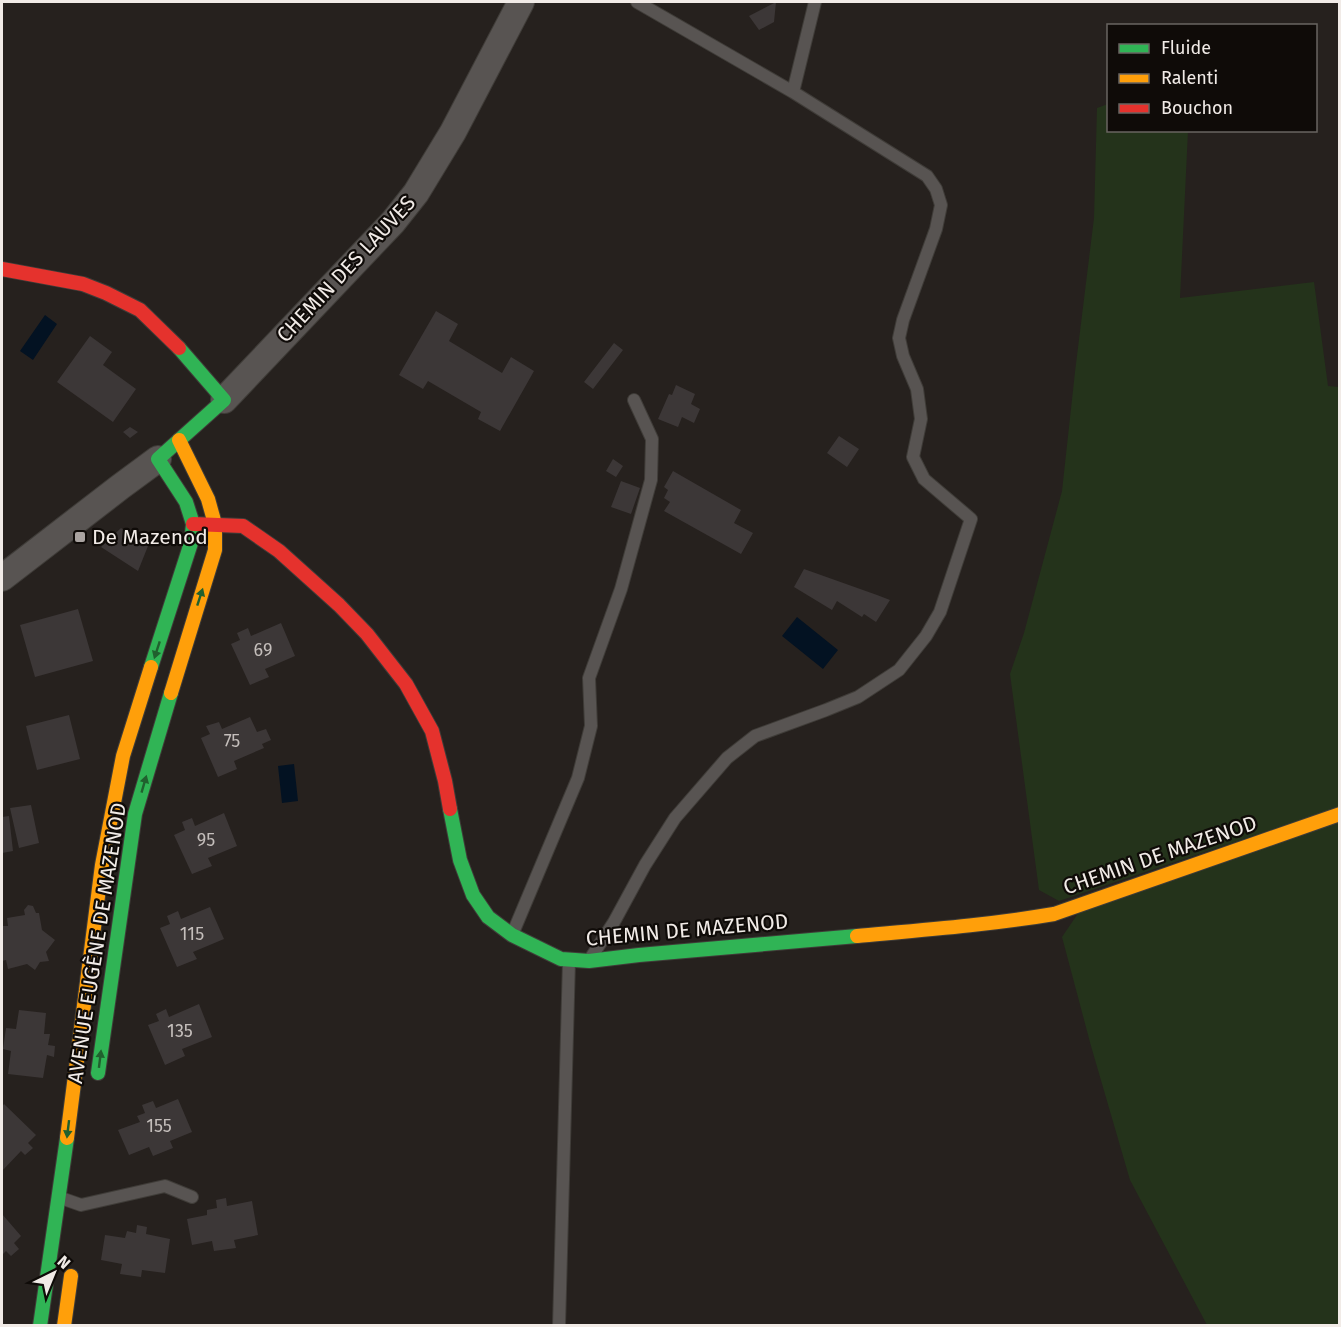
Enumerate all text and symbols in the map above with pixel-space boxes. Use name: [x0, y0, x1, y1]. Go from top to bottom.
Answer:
legend: [1107, 24, 1317, 132]
text: Fluide: [1161, 37, 1211, 59]
text: Ralenti: [1161, 67, 1218, 89]
text: Bouchon: [1161, 97, 1233, 119]
street label: CHEMIN DES LAUVES: [271, 190, 421, 348]
place label: De Mazenod: [92, 524, 208, 550]
marker: De Mazenod: [73, 530, 87, 544]
one-way arrow: [195, 588, 205, 606]
house number: 69: [254, 639, 272, 661]
one-way arrow: [152, 641, 162, 659]
house number: 75: [224, 730, 240, 752]
one-way arrow: [140, 775, 149, 793]
street label: AVENUE EUGÈNE DE MAZENOD: [62, 801, 132, 1085]
street label: CHEMIN DE MAZENOD: [1060, 810, 1260, 900]
house number: 95: [197, 829, 215, 851]
street label: CHEMIN DE MAZENOD: [585, 908, 789, 952]
house number: 115: [180, 923, 204, 945]
house number: 135: [167, 1020, 193, 1042]
one-way arrow: [95, 1050, 105, 1069]
house number: 155: [146, 1115, 172, 1137]
one-way arrow: [63, 1120, 72, 1139]
north arrow: [24, 1243, 84, 1303]
text: N: [54, 1252, 74, 1273]

